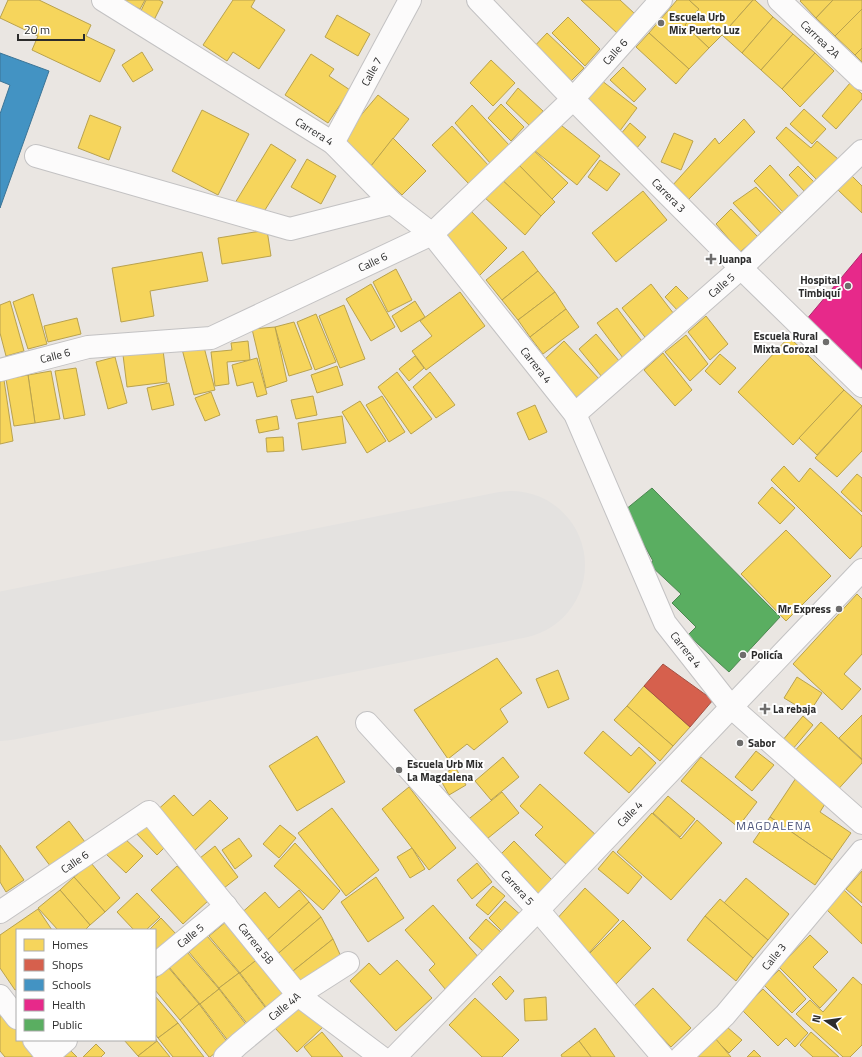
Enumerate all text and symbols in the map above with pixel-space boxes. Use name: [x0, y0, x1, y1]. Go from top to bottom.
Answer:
place label: Escuela Urb Mix Puerto Luz: [669, 9, 740, 38]
scale bar: [18, 16, 84, 42]
street label: Carrrea 2A: [797, 17, 844, 62]
marker: Escuela Urb Mix Puerto Luz: [656, 18, 666, 28]
text: 20 m: [24, 20, 50, 39]
street label: Calle 6: [599, 35, 631, 69]
street label: Calle 7: [357, 54, 386, 89]
street label: Carrera 4: [292, 113, 337, 149]
street label: Carrera 3: [648, 175, 689, 216]
street label: Calle 6: [355, 248, 390, 276]
place label: Juanpa: [719, 251, 752, 267]
marker: Juanpa: [706, 254, 716, 264]
street label: Calle 5: [705, 269, 738, 301]
place label: Hospital Timbiquí: [798, 272, 841, 301]
marker: Hospital Timbiquí: [843, 281, 853, 291]
place label: Escuela Rural Mixta Corozal: [753, 328, 818, 357]
marker: Escuela Rural Mixta Corozal: [821, 337, 831, 347]
street label: Carrera 4: [517, 343, 556, 387]
street label: Calle 6: [38, 344, 72, 367]
place label: Mr Express: [778, 601, 831, 617]
marker: Mr Express: [834, 604, 844, 614]
street label: Carrera 4: [667, 628, 705, 671]
place label: Policía: [751, 647, 783, 663]
marker: Policía: [738, 650, 748, 660]
place label: La rebaja: [773, 701, 816, 717]
marker: La rebaja: [760, 704, 770, 714]
place label: Sabor: [748, 735, 776, 751]
marker: Sabor: [735, 738, 745, 748]
place label: Escuela Urb Mix La Magdalena: [407, 756, 484, 785]
marker: Escuela Urb Mix La Magdalena: [394, 765, 404, 775]
street label: Calle 4: [613, 797, 646, 830]
district label: MAGDALENA: [736, 816, 812, 835]
street label: Calle 6: [58, 847, 92, 877]
street label: Carrera 5: [497, 866, 538, 909]
street label: Carrera 5B: [234, 919, 278, 968]
street label: Calle 5: [173, 920, 207, 952]
legend: [16, 929, 156, 1041]
text: Homes: [52, 935, 88, 954]
street label: Calle 3: [758, 940, 790, 973]
text: Shops: [52, 955, 84, 974]
text: Schools: [52, 975, 92, 994]
street label: Calle 4A: [265, 988, 304, 1024]
text: Health: [52, 995, 86, 1014]
north arrow: [806, 1001, 846, 1041]
text: N: [808, 1013, 825, 1024]
text: Public: [52, 1015, 82, 1034]

